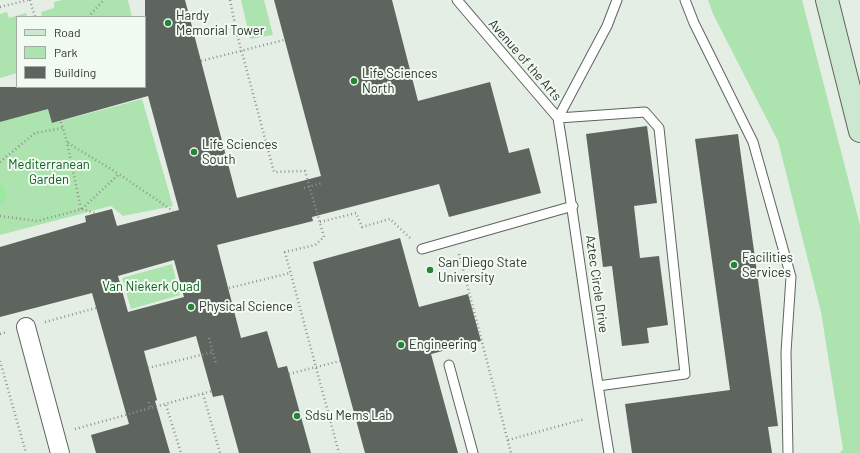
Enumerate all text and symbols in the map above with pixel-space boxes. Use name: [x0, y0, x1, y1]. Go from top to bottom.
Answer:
place label: Hardy Memorial Tower: [176, 8, 264, 39]
legend: [16, 16, 146, 88]
street label: Avenue of the Arts: [485, 16, 565, 104]
marker: Hardy Memorial Tower: [163, 18, 173, 28]
text: Road: [54, 25, 81, 39]
text: Park: [54, 45, 78, 59]
text: Building: [54, 65, 96, 79]
place label: Life Sciences North: [362, 66, 438, 97]
marker: Life Sciences North: [349, 76, 359, 86]
place label: Life Sciences South: [202, 137, 278, 168]
marker: Life Sciences South: [189, 147, 199, 157]
park label: Mediterranean Garden: [8, 157, 90, 188]
street label: Aztec Circle Drive: [582, 234, 612, 334]
place label: Facilities Services: [742, 250, 793, 281]
place label: San Diego State University: [438, 255, 527, 286]
marker: Facilities Services: [729, 260, 739, 270]
marker: San Diego State University: [425, 265, 435, 275]
park label: Van Niekerk Quad: [102, 279, 200, 295]
place label: Physical Science: [199, 299, 293, 315]
marker: Physical Science: [186, 302, 196, 312]
place label: Engineering: [409, 337, 477, 353]
marker: Engineering: [396, 340, 406, 350]
place label: Sdsu Mems Lab: [305, 408, 392, 424]
marker: Sdsu Mems Lab: [292, 411, 302, 421]

